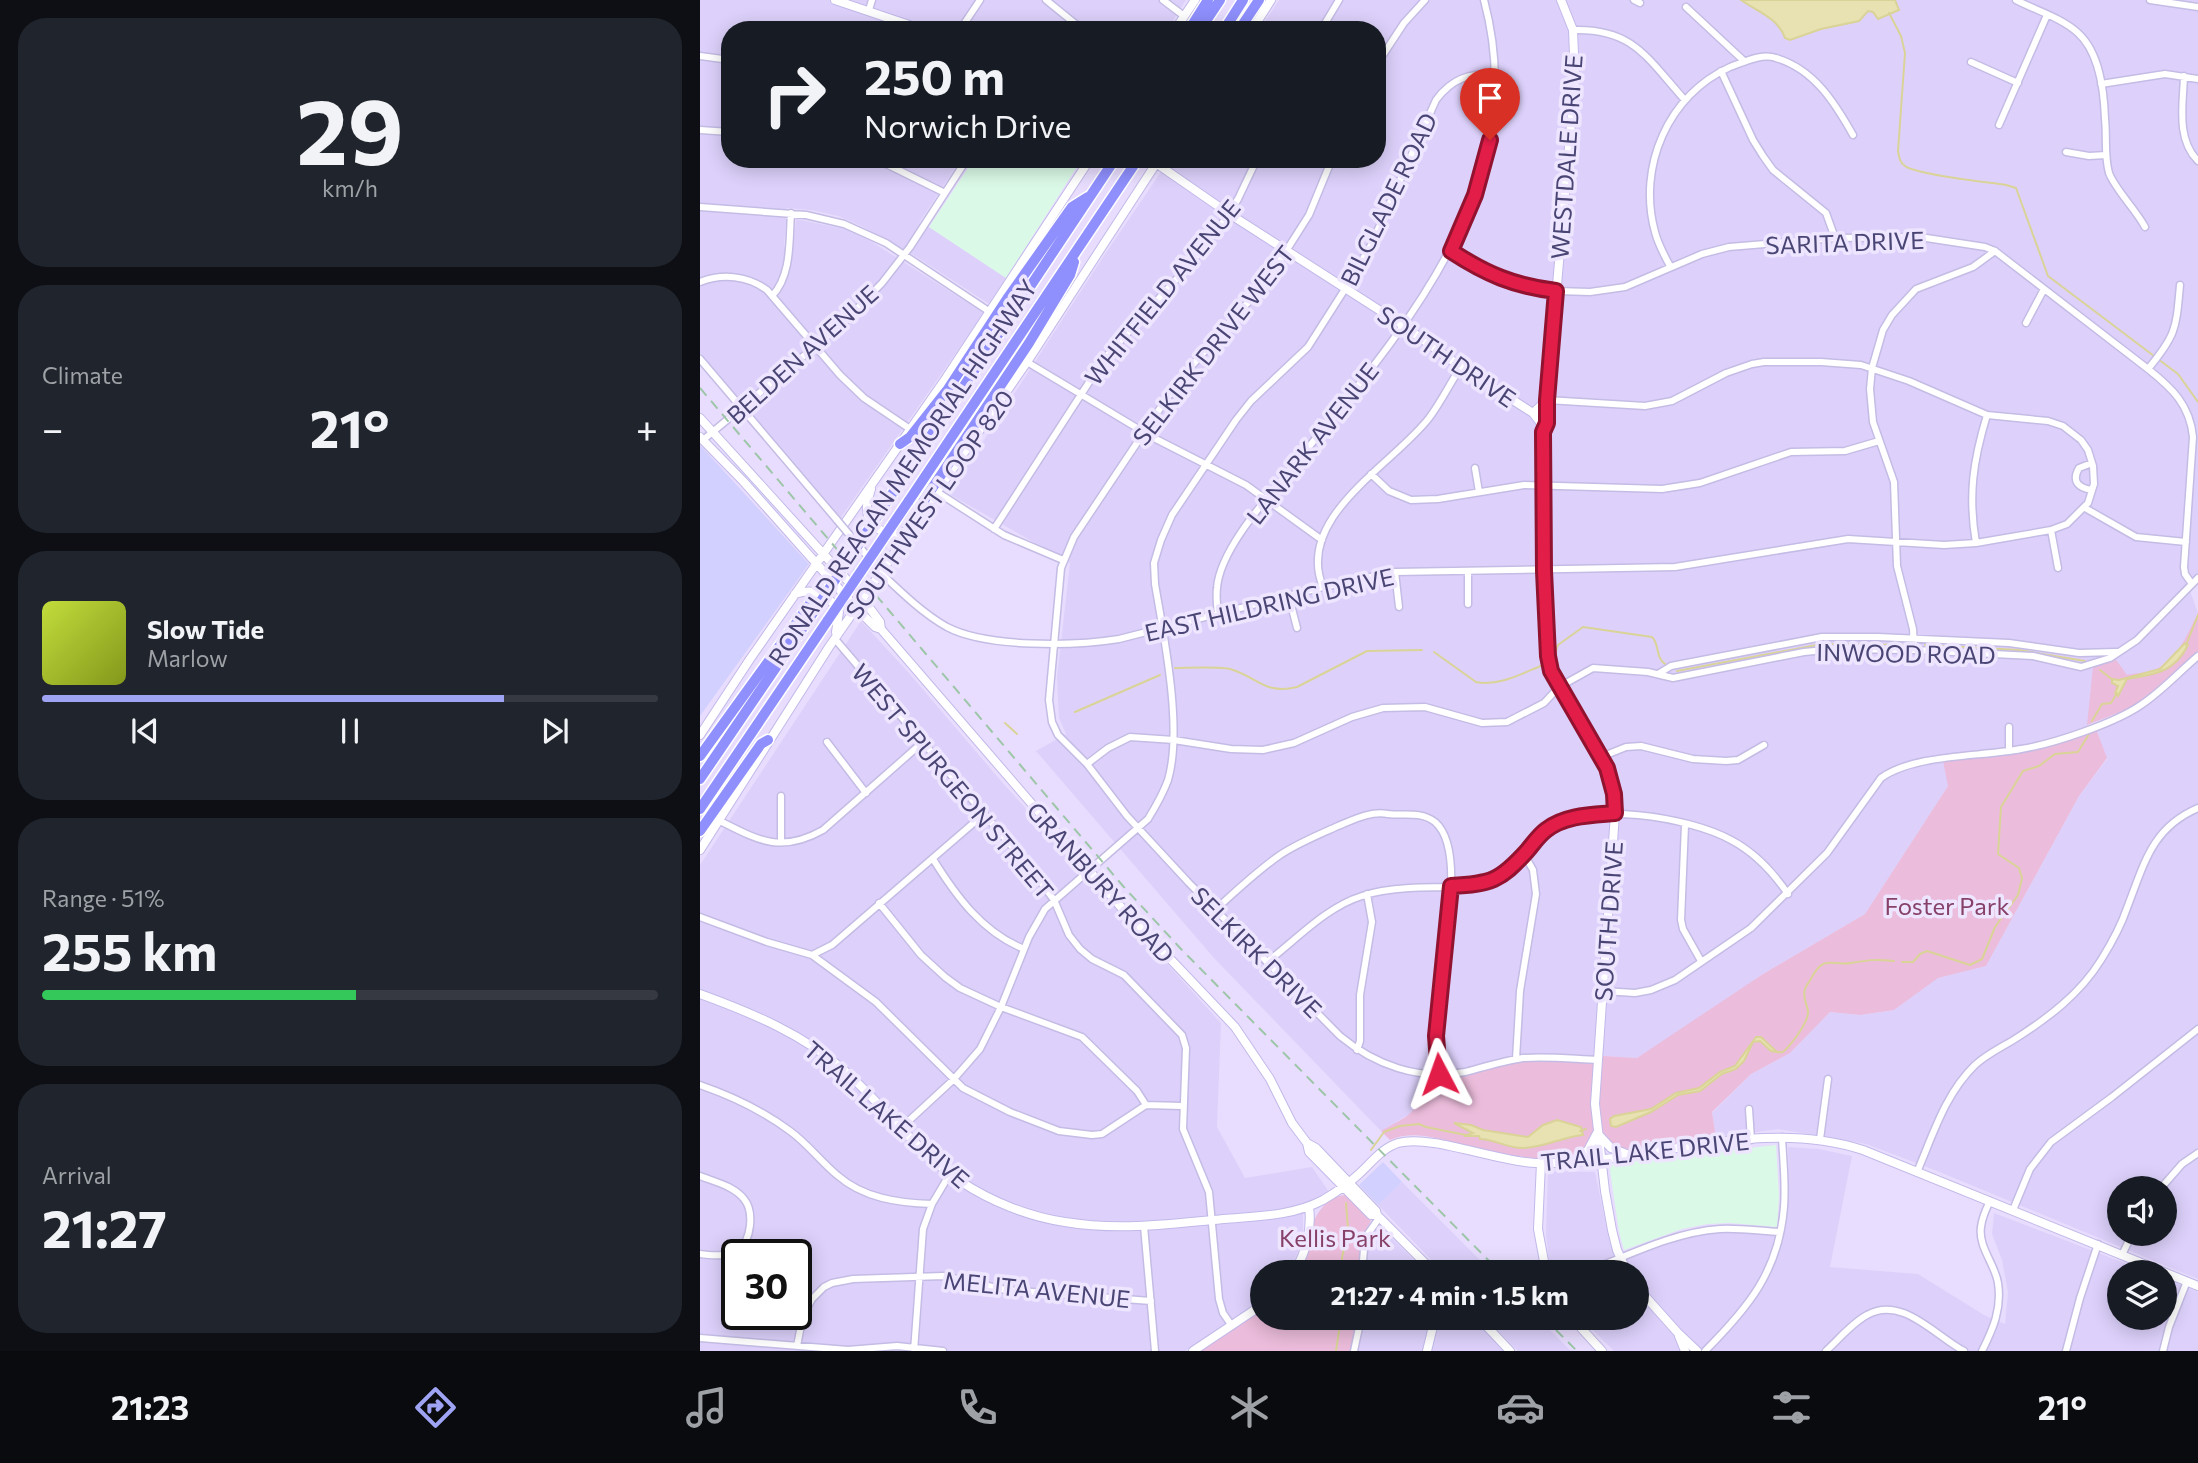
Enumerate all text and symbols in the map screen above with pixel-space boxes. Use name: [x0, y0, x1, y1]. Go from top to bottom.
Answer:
text: 250 m: [864, 45, 1005, 105]
icon: right: [749, 49, 840, 140]
street label: WESTDALE DRIVE: [1544, 54, 1588, 260]
pin: [1460, 68, 1520, 140]
text: 29: [296, 72, 404, 184]
icon: arrive: [1471, 79, 1509, 117]
text: Norwich Drive: [864, 105, 1071, 145]
street label: BILGLADE ROAD: [1334, 108, 1442, 290]
text: km/h: [322, 174, 378, 202]
street label: WHITFIELD AVENUE: [1078, 193, 1246, 391]
street label: SARITA DRIVE: [1765, 225, 1925, 259]
street label: SELKIRK DRIVE WEST: [1126, 239, 1300, 451]
street label: RONALD REAGAN MEMORIAL HIGHWAY: [762, 273, 1043, 670]
street label: BELDEN AVENUE: [720, 278, 884, 430]
street label: SOUTH DRIVE: [1372, 299, 1522, 413]
street label: LANARK AVENUE: [1240, 356, 1384, 530]
text: Climate: [42, 361, 123, 389]
street label: SOUTHWEST LOOP 820: [839, 384, 1019, 624]
text: 21°: [310, 395, 389, 459]
text: −: [42, 404, 64, 451]
text: +: [636, 404, 658, 451]
street label: EAST HILDRING DRIVE: [1142, 561, 1396, 647]
text: Slow Tide: [147, 613, 264, 644]
street label: INWOOD ROAD: [1816, 637, 1996, 669]
text: Marlow: [147, 644, 228, 672]
street label: WEST SPURGEON STREET: [846, 657, 1060, 905]
icon: previous: [126, 712, 164, 750]
icon: pause: [331, 712, 369, 750]
icon: next: [536, 712, 574, 750]
street label: GRANBURY ROAD: [1021, 796, 1181, 968]
street label: SOUTH DRIVE: [1588, 840, 1628, 1002]
street label: SELKIRK DRIVE: [1186, 881, 1328, 1023]
text: Range · 51%: [42, 884, 164, 912]
park label: Foster Park: [1885, 891, 2009, 920]
text: 255 km: [42, 918, 217, 982]
street label: TRAIL LAKE DRIVE: [798, 1034, 976, 1194]
position arrow: [1402, 1037, 1476, 1111]
street label: TRAIL LAKE DRIVE: [1539, 1126, 1751, 1176]
text: Arrival: [42, 1161, 112, 1189]
map controls: [2107, 1176, 2177, 1330]
button: sound: [2107, 1176, 2177, 1246]
text: 21:27: [42, 1195, 167, 1259]
park label: Kellis Park: [1279, 1223, 1391, 1252]
speed limit sign: 30: [721, 1239, 812, 1330]
button: layers: [2107, 1260, 2177, 1330]
street label: MELITA AVENUE: [942, 1265, 1132, 1313]
text: 21:27 · 4 min · 1.5 km: [1330, 1279, 1569, 1310]
icon: directions: [411, 1383, 460, 1432]
icon: music: [682, 1383, 731, 1432]
icon: phone: [953, 1383, 1002, 1432]
icon: climate: [1225, 1383, 1274, 1432]
icon: car: [1496, 1383, 1545, 1432]
icon: filters: [1767, 1383, 1816, 1432]
text: 21:23: [111, 1387, 189, 1427]
text: 21°: [2038, 1387, 2087, 1427]

